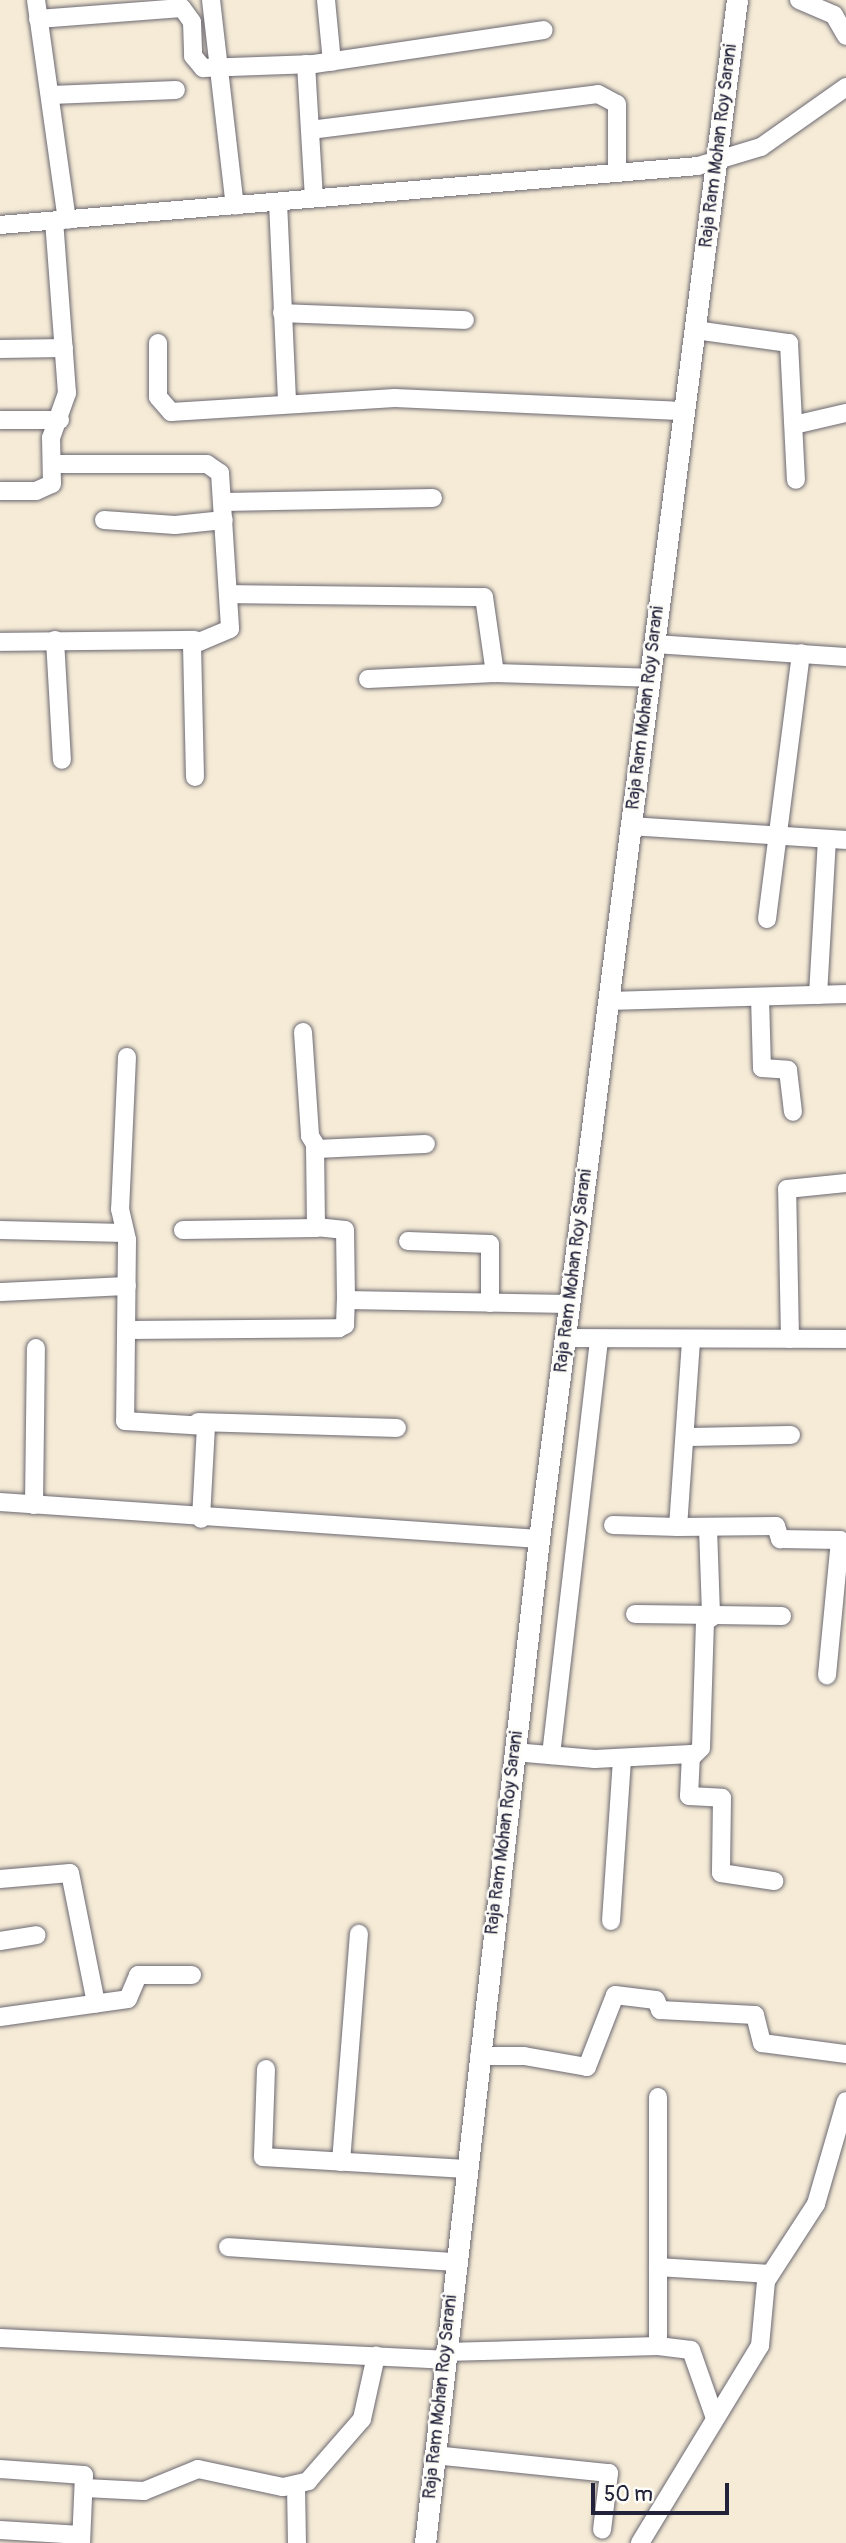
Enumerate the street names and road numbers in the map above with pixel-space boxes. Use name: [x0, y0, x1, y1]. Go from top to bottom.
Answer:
street label: Raja Ram Mohan Roy Sarani: [696, 43, 742, 249]
street label: Raja Ram Mohan Roy Sarani: [623, 605, 669, 811]
street label: Raja Ram Mohan Roy Sarani: [551, 1168, 597, 1374]
street label: Raja Ram Mohan Roy Sarani: [482, 1730, 528, 1936]
street label: Raja Ram Mohan Roy Sarani: [420, 2294, 462, 2500]

